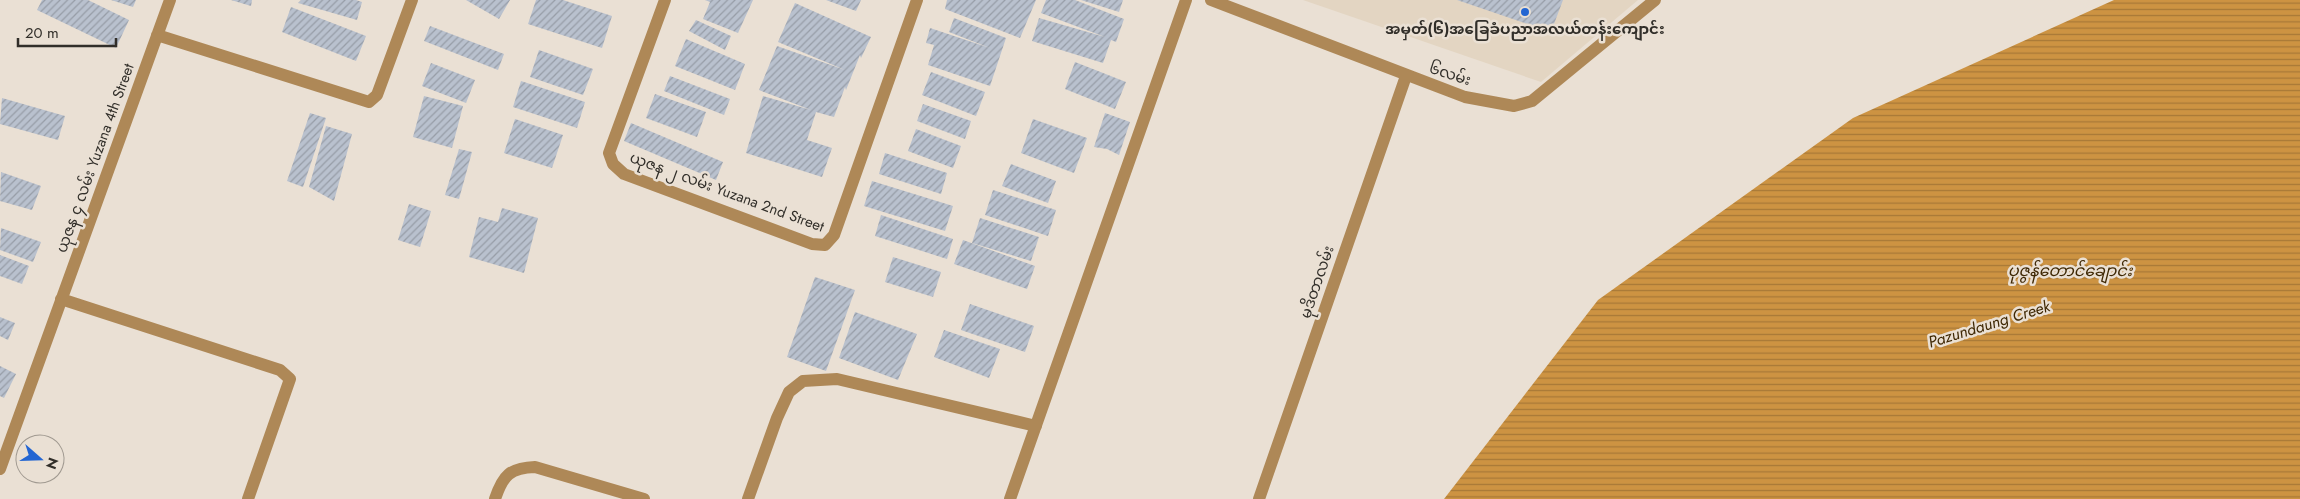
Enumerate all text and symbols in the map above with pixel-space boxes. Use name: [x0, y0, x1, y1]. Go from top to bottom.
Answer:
marker: အမှတ်(၆)အခြေခံပညာအလယ်တန်းကျောင်း: [1519, 6, 1531, 18]
scale bar: [18, 15, 115, 47]
place label: အမှတ်(၆)အခြေခံပညာအလယ်တန်းကျောင်း: [1385, 18, 1665, 41]
text: 20 m: [25, 22, 59, 44]
street label: ၆လမ်း: [1426, 57, 1474, 91]
street label: ယုဇန ၄ လမ်း Yuzana 4th Street: [50, 60, 141, 256]
street label: ယုဇန ၂ လမ်း Yuzana 2nd Street: [626, 147, 828, 239]
street label: မုဒိတာလမ်း: [1294, 243, 1341, 322]
water label: ပုဇွန်တောင်ချောင်း: [2008, 259, 2134, 284]
water label: Pazundaung Creek: [1925, 294, 2054, 353]
north arrow: [15, 434, 65, 484]
text: N: [41, 455, 64, 472]

